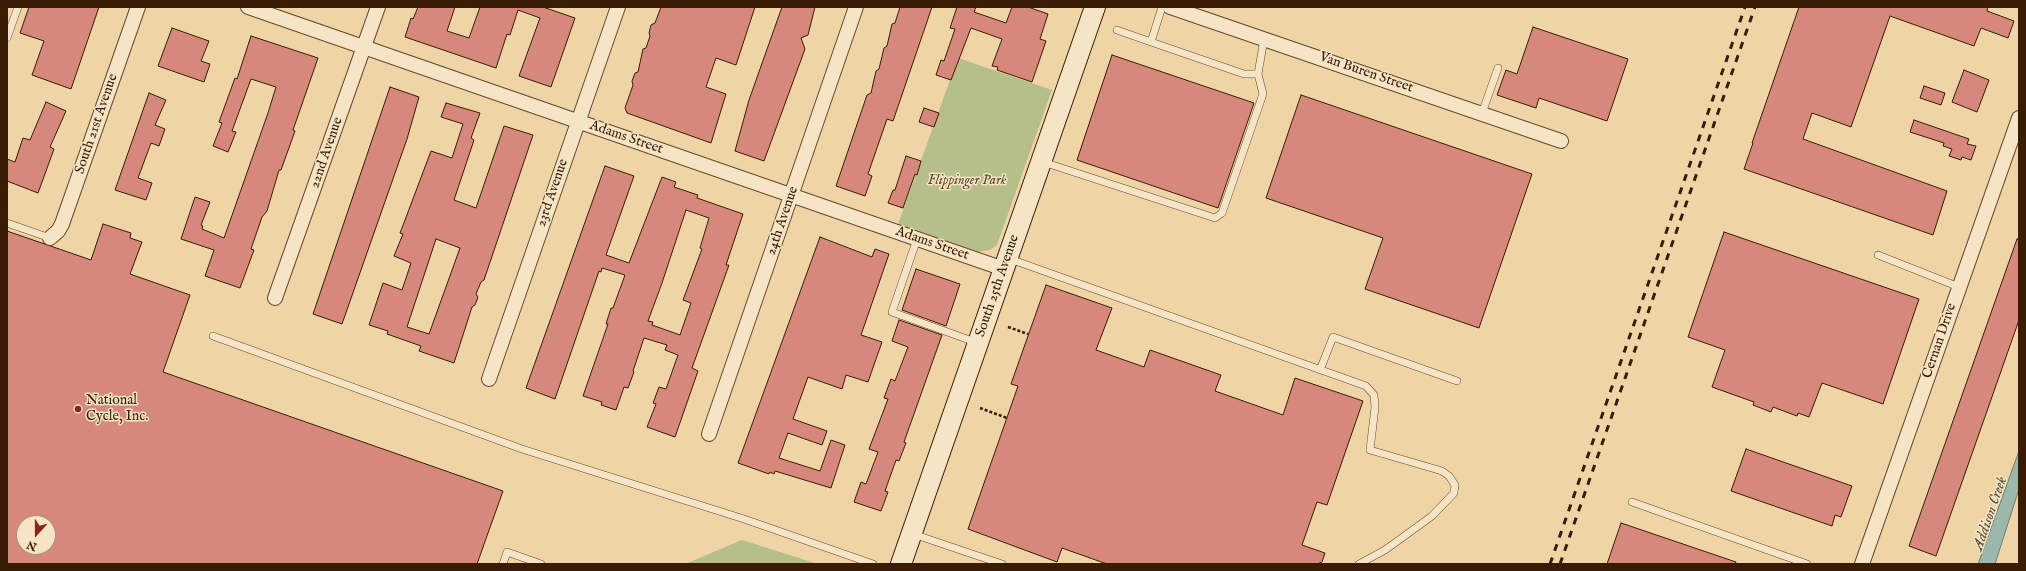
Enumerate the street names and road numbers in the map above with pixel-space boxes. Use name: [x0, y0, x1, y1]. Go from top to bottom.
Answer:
street label: Van Buren Street: [1317, 49, 1415, 97]
street label: South 21st Avenue: [72, 72, 122, 176]
street label: 22nd Avenue: [307, 115, 347, 191]
street label: Adams Street: [587, 118, 665, 158]
street label: 23rd Avenue: [534, 157, 572, 229]
street label: 24th Avenue: [763, 184, 803, 258]
street label: Adams Street: [893, 224, 971, 264]
street label: South 25th Avenue: [973, 233, 1023, 339]
street label: Cernan Drive: [1919, 301, 1961, 381]

